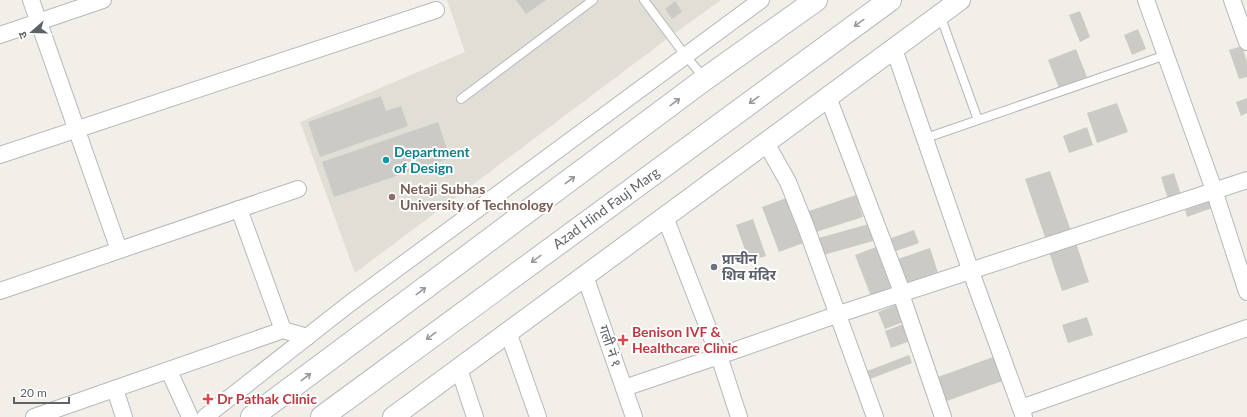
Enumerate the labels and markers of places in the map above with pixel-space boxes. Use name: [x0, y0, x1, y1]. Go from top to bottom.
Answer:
place label: Department of Design: [394, 143, 471, 176]
marker: Department of Design: [381, 155, 391, 165]
place label: Netaji Subhas University of Technology: [400, 180, 554, 213]
marker: Netaji Subhas University of Technology: [387, 192, 397, 202]
place label: प्राचीन शिव मंदिर: [722, 250, 777, 283]
marker: प्राचीन शिव मंदिर: [709, 262, 719, 272]
place label: Benison IVF & Healthcare Clinic: [632, 323, 738, 356]
marker: Benison IVF & Healthcare Clinic: [617, 334, 629, 346]
place label: Dr Pathak Clinic: [217, 390, 317, 407]
marker: Dr Pathak Clinic: [202, 393, 214, 405]

